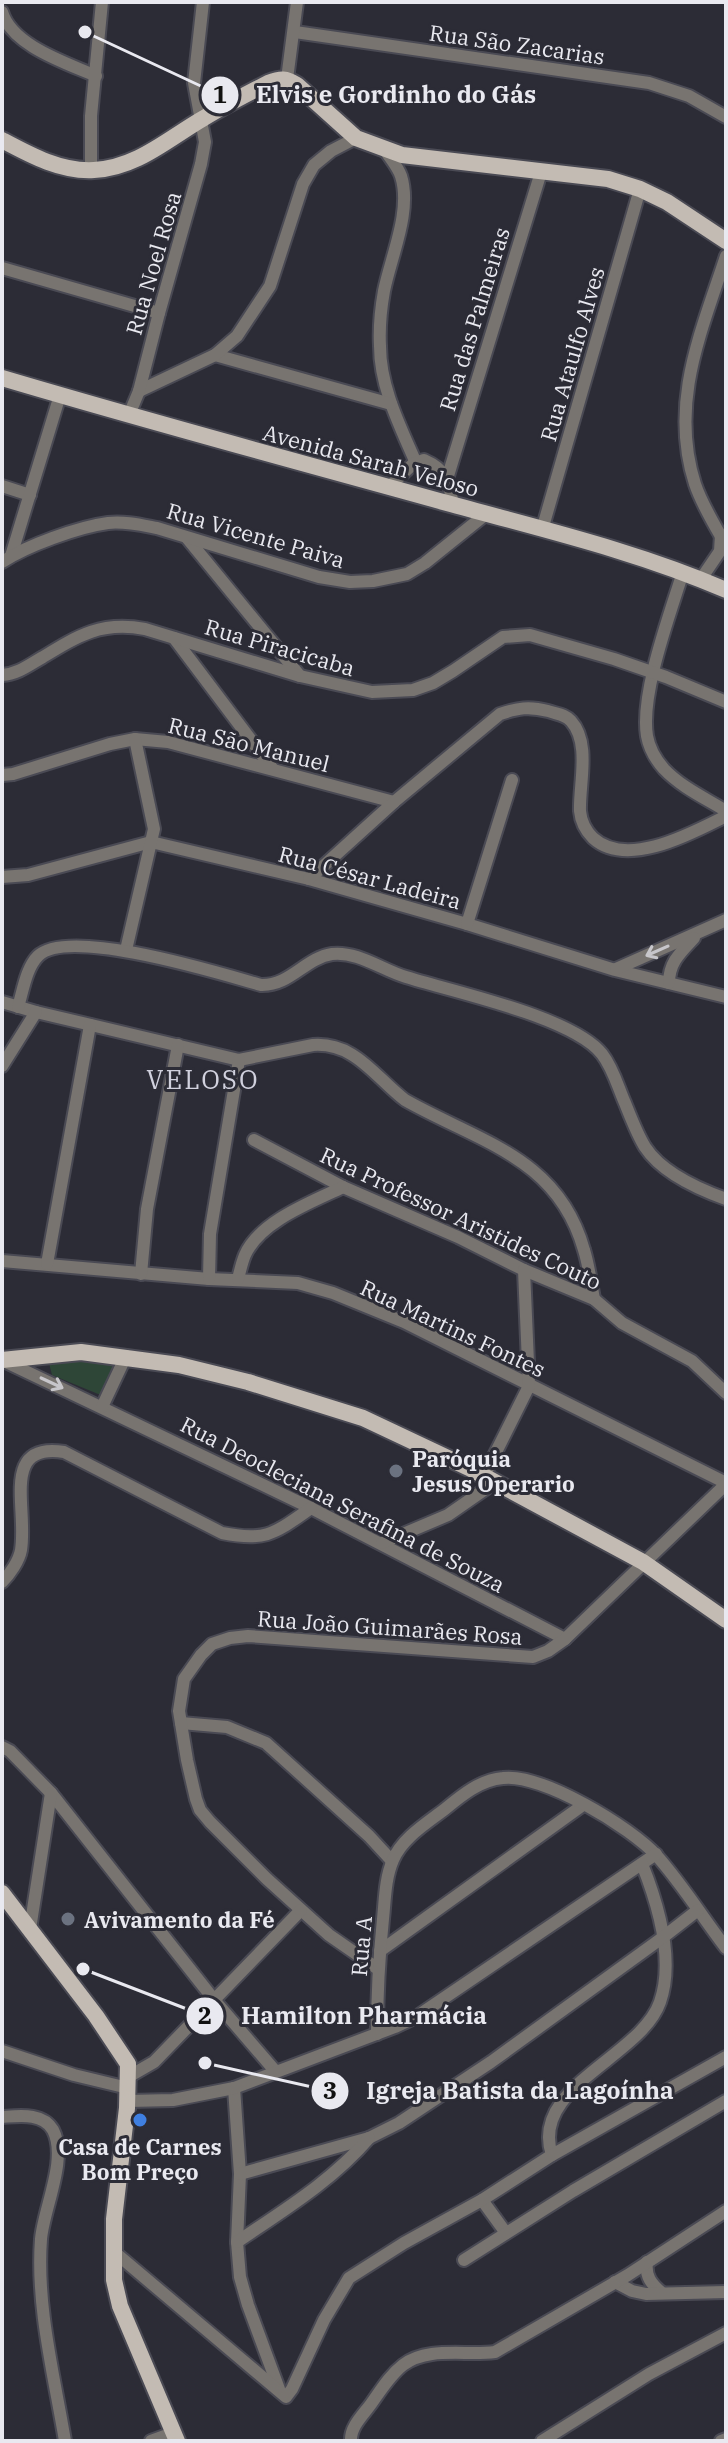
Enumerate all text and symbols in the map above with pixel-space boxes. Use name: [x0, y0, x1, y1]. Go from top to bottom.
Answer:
street label: Rua São Zacarias: [428, 17, 606, 71]
callout: Elvis e Gordinho do Gás: [200, 71, 553, 119]
text: 1: [213, 78, 227, 110]
text: Elvis e Gordinho do Gás: [256, 78, 536, 110]
street label: Rua Noel Rosa: [119, 188, 187, 338]
street label: Rua das Palmeiras: [432, 224, 516, 414]
street label: Rua Ataulfo Alves: [533, 263, 611, 445]
street label: Avenida Sarah Veloso: [260, 417, 482, 503]
street label: Rua Vicente Paiva: [164, 496, 348, 574]
street label: Rua Piracicaba: [202, 612, 358, 682]
street label: Rua São Manuel: [165, 710, 333, 778]
street label: Rua César Ladeira: [276, 839, 464, 915]
one-way arrow: [645, 944, 669, 959]
district label: VELOSO: [146, 1062, 260, 1096]
street label: Rua Professor Aristides Couto: [316, 1140, 606, 1296]
street label: Rua Martins Fontes: [356, 1272, 550, 1384]
one-way arrow: [39, 1377, 64, 1392]
street label: Rua Deocleciana Serafina de Souza: [176, 1409, 510, 1599]
place label: Paróquia Jesus Operario: [412, 1444, 575, 1498]
marker: Paróquia Jesus Operario: [387, 1462, 405, 1480]
street label: Rua João Guimarães Rosa: [256, 1603, 524, 1651]
place label: Avivamento da Fé: [84, 1905, 275, 1934]
marker: Avivamento da Fé: [59, 1910, 77, 1928]
street label: Rua A: [344, 1915, 378, 1977]
callout: Hamilton Pharmácia: [185, 1992, 502, 2040]
text: 2: [198, 1999, 212, 2031]
text: Hamilton Pharmácia: [241, 1999, 487, 2031]
callout: Igreja Batista da Lagoínha: [310, 2067, 689, 2115]
text: 3: [323, 2074, 337, 2106]
text: Igreja Batista da Lagoínha: [366, 2074, 674, 2106]
marker: Casa de Carnes Bom Preço: [131, 2111, 149, 2129]
place label: Casa de Carnes Bom Preço: [58, 2132, 222, 2186]

